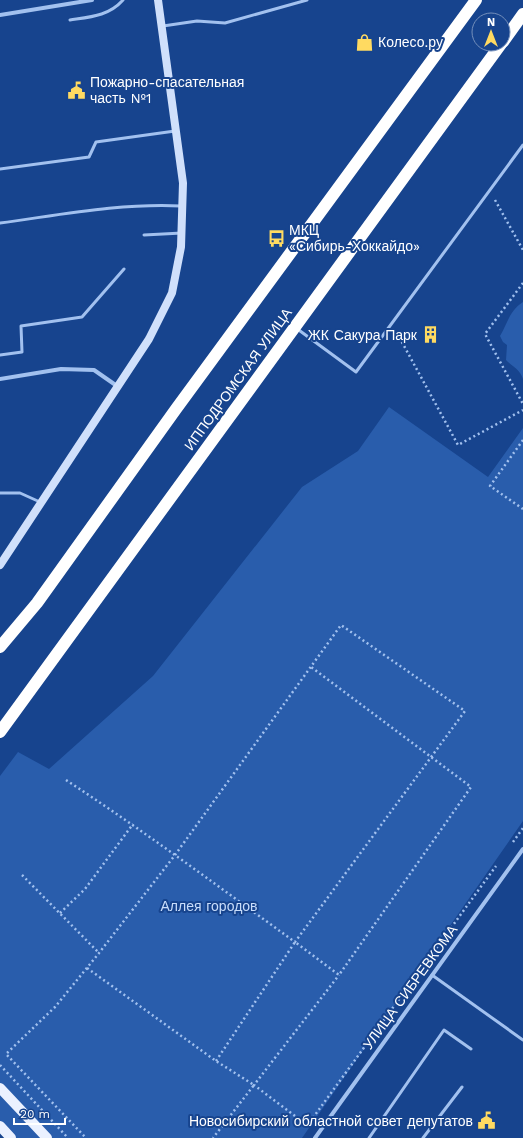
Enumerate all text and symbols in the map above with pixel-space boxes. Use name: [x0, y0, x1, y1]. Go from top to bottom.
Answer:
north arrow: [471, 12, 511, 52]
text: N: [487, 16, 495, 29]
shop icon: Колесо.ру: [355, 32, 375, 52]
place label: Колесо.ру: [378, 34, 443, 50]
place label: Пожарно-спасательная часть №1: [90, 74, 244, 106]
public building icon: Пожарно-спасательная часть №1: [67, 80, 87, 100]
place label: МКЦ «Сибирь-Хоккайдо»: [289, 222, 420, 254]
bus stop icon: МКЦ «Сибирь-Хоккайдо»: [266, 228, 286, 248]
street label: ИППОДРОМСКАЯ УЛИЦА: [181, 304, 295, 453]
building icon: ЖК Сакура Парк: [420, 325, 440, 345]
place label: ЖК Сакура Парк: [308, 327, 418, 343]
park label: Аллея городов: [160, 898, 258, 914]
street label: УЛИЦА СИБРЕВКОМА: [360, 921, 461, 1052]
scale bar: [14, 1100, 65, 1126]
text: 20 m: [20, 1107, 50, 1121]
public building icon: Новосибирский областной совет депутатов: [476, 1111, 496, 1131]
place label: Новосибирский областной совет депутатов: [189, 1113, 473, 1129]

